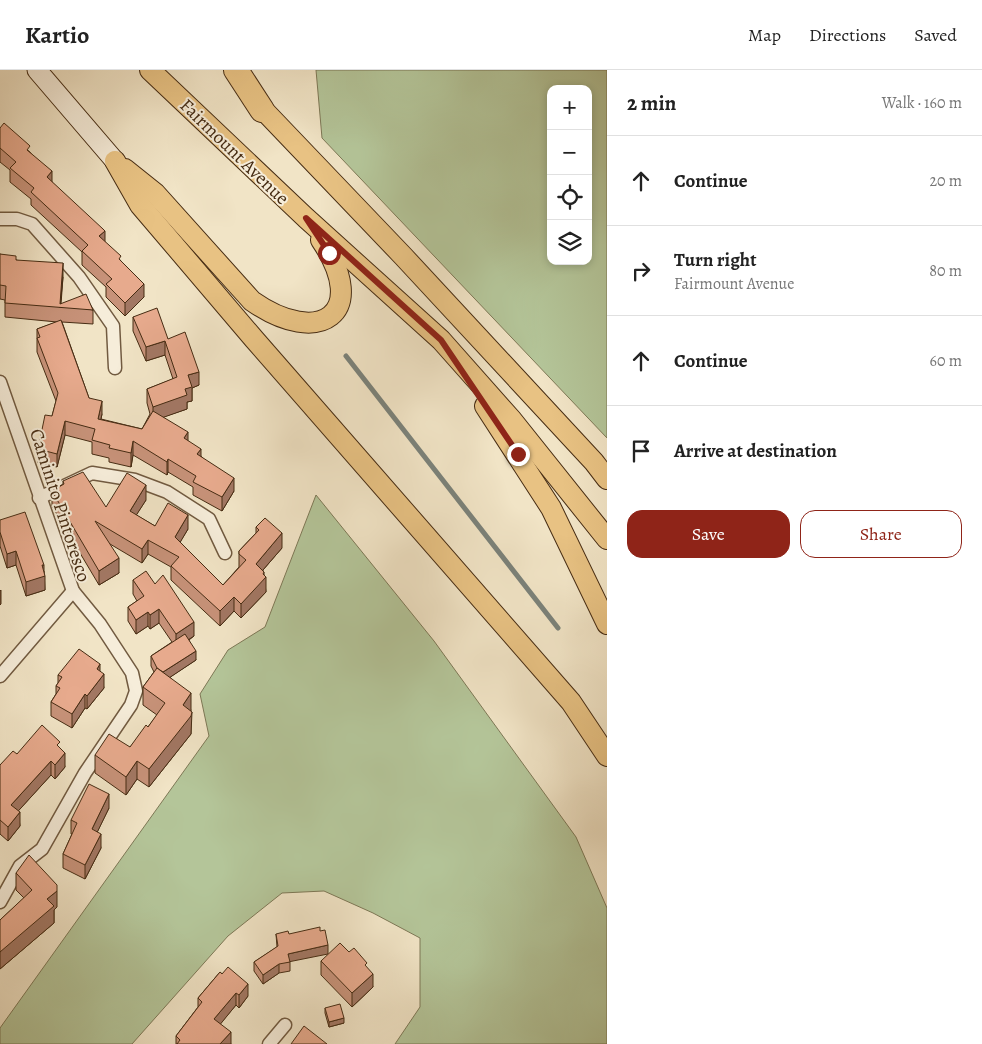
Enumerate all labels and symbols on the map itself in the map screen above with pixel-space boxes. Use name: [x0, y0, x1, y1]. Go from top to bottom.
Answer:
street label: Fairmount Avenue: [174, 93, 295, 211]
route start: [318, 242, 341, 265]
street label: Caminito Pintoresco: [23, 425, 97, 585]
route end: [507, 443, 530, 466]

